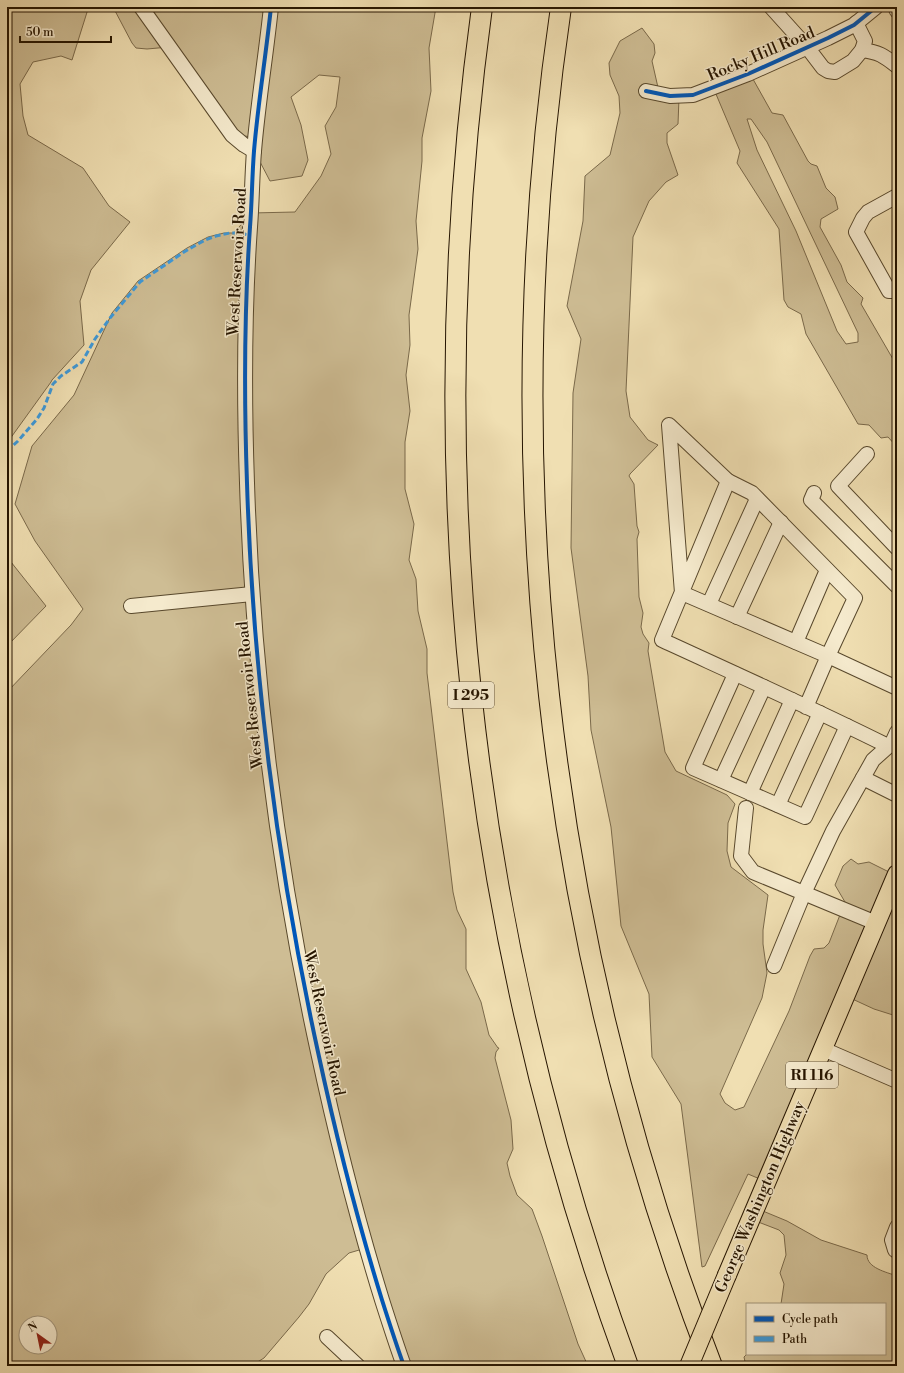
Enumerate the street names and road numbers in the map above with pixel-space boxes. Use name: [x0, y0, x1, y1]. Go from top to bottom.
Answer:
street label: Rocky Hill Road: [704, 22, 818, 86]
street label: West Reservoir Road: [223, 187, 251, 338]
street label: West Reservoir Road: [232, 620, 268, 771]
road number: I 295: [448, 682, 494, 708]
street label: West Reservoir Road: [299, 947, 349, 1098]
road number: RI 116: [786, 1062, 838, 1088]
street label: George Washington Highway: [710, 1098, 810, 1296]

